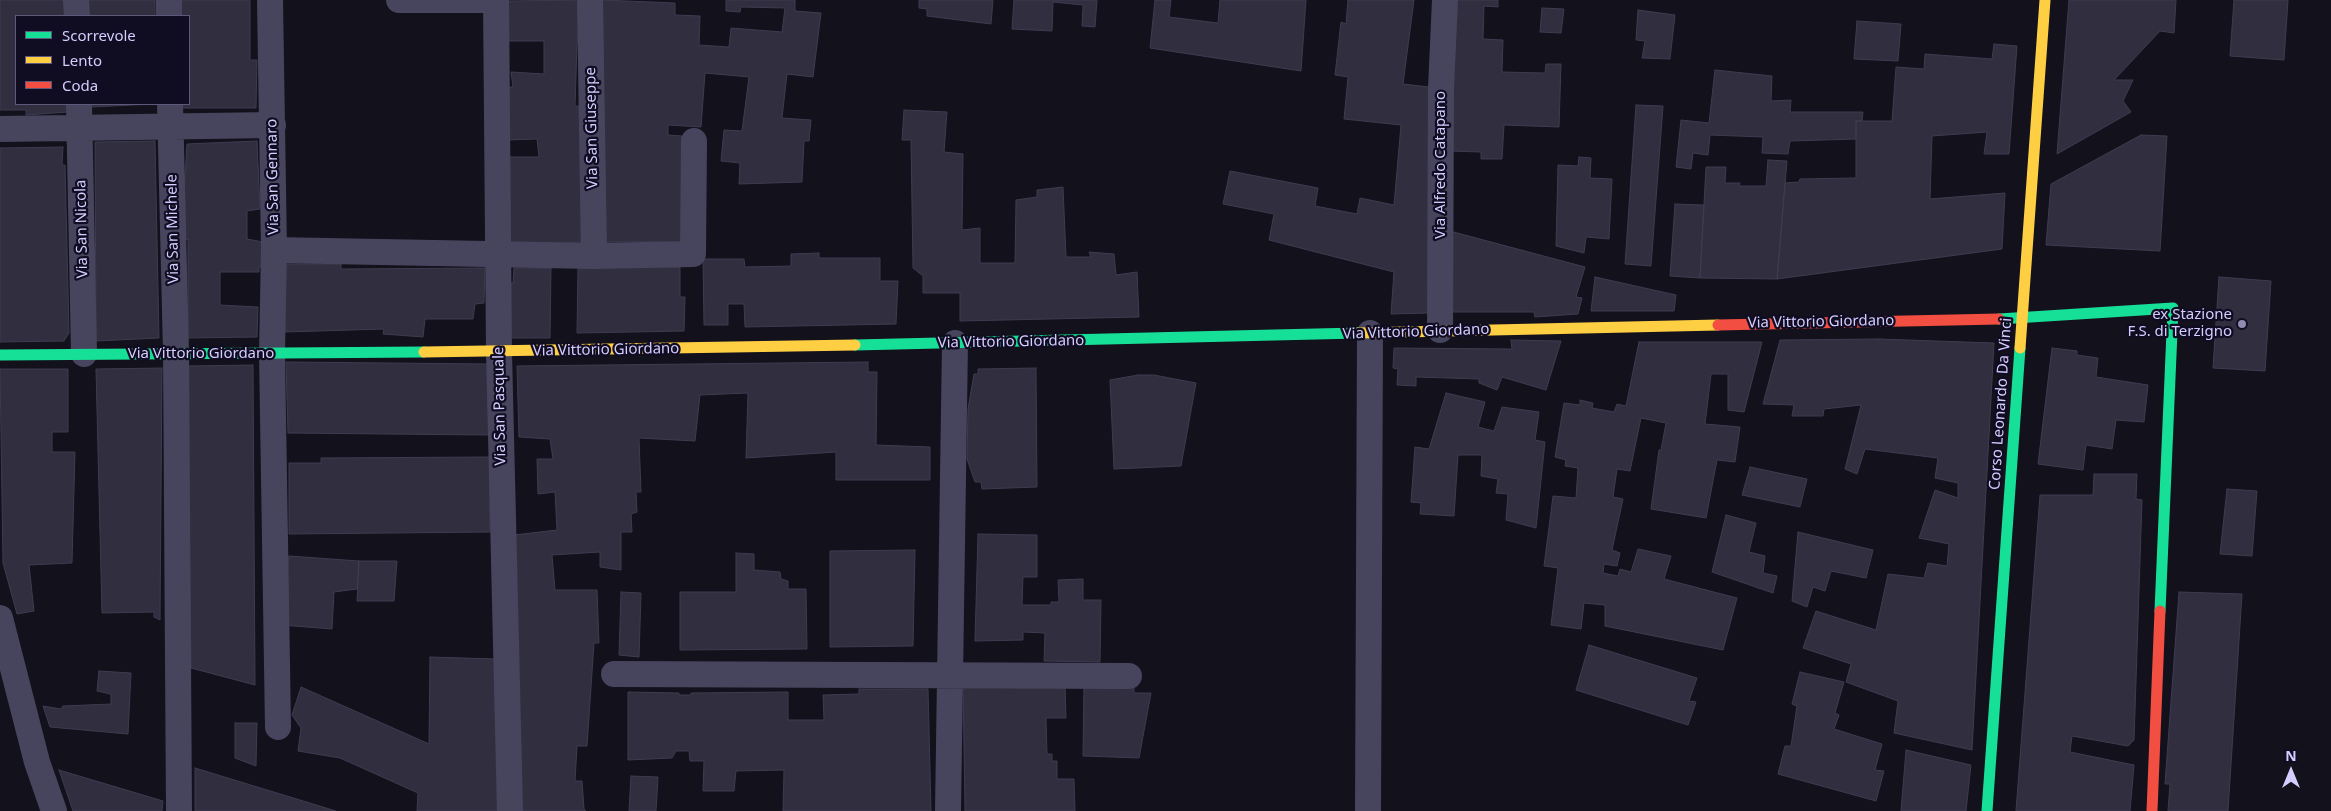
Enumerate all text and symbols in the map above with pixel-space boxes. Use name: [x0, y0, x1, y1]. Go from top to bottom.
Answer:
legend: [15, 15, 190, 105]
text: Scorrevole: [62, 25, 136, 45]
text: Lento: [62, 50, 102, 70]
street label: Via San Giuseppe: [582, 67, 602, 189]
text: Coda: [62, 75, 98, 95]
street label: Via Alfredo Catapano: [1432, 91, 1450, 239]
street label: Via San Gennaro: [263, 119, 283, 235]
street label: Via San Michele: [163, 174, 183, 284]
street label: Via San Nicola: [72, 179, 92, 279]
place label: ex Stazione F.S. di Terzigno: [2128, 306, 2232, 341]
street label: Via Vittorio Giordano: [1747, 312, 1895, 332]
street label: Corso Leonardo Da Vinci: [1986, 317, 2016, 491]
marker: ex Stazione F.S. di Terzigno: [2236, 318, 2248, 330]
street label: Via Vittorio Giordano: [1342, 320, 1490, 344]
street label: Via Vittorio Giordano: [937, 332, 1085, 352]
street label: Via Vittorio Giordano: [532, 340, 680, 360]
street label: Via Vittorio Giordano: [128, 345, 274, 363]
street label: Via San Pasquale: [490, 346, 510, 466]
north arrow: [2266, 746, 2316, 796]
text: N: [2285, 746, 2297, 765]

